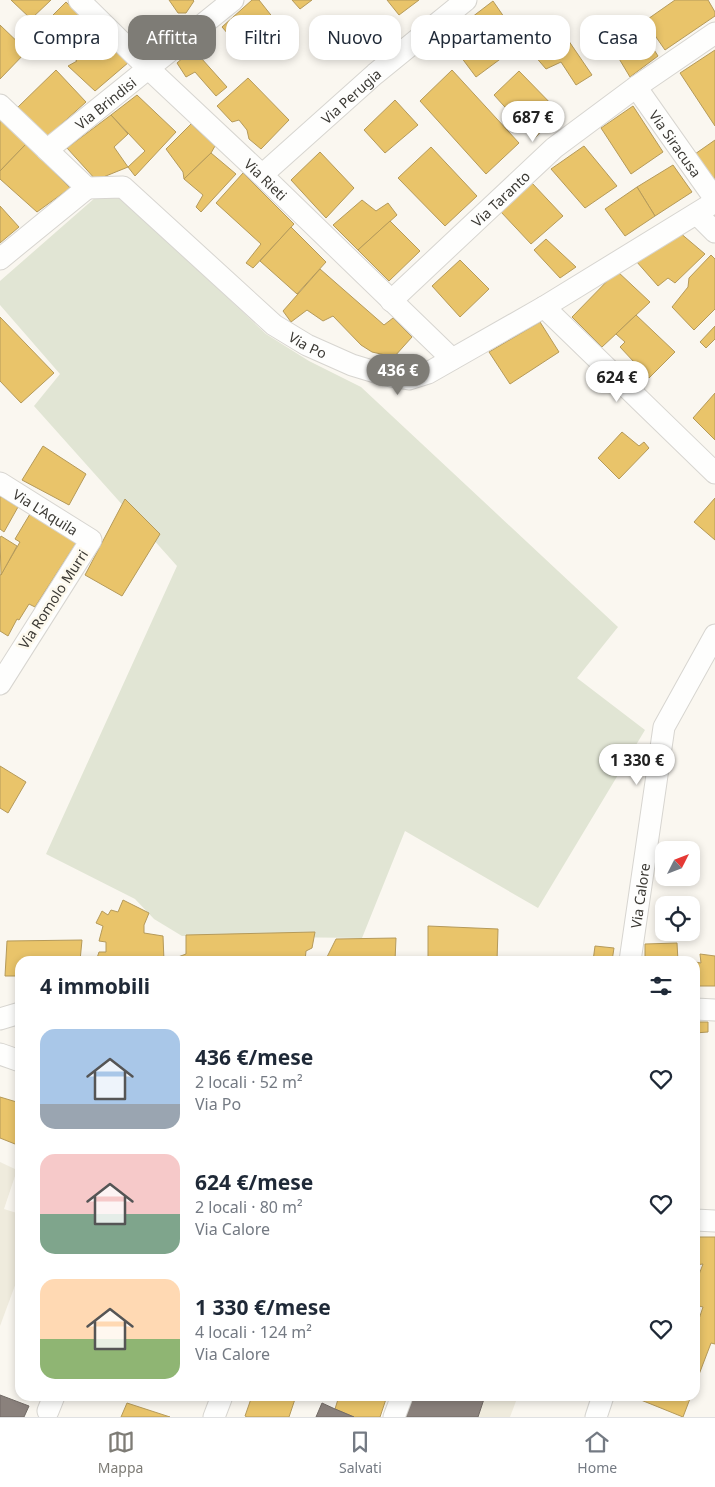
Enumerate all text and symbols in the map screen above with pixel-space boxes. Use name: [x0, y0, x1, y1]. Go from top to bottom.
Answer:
chip: Compra: [15, 15, 118, 60]
chip: Affitta: [128, 15, 216, 60]
chip: Filtri: [226, 15, 299, 60]
chip: Nuovo: [309, 15, 401, 60]
chip: Appartamento: [411, 15, 570, 60]
chip: Casa: [580, 15, 656, 60]
street label: Via Perugia: [317, 64, 385, 128]
street label: Via Brindisi: [71, 73, 140, 133]
pin: 687 €: [498, 100, 568, 143]
text: 687 €: [513, 106, 553, 128]
street label: Via Siracusa: [645, 106, 706, 181]
street label: Via Rieti: [241, 154, 292, 204]
street label: Via Taranto: [467, 166, 534, 230]
street label: Via Po: [285, 327, 330, 362]
pin: 436 €: [363, 354, 433, 396]
text: 436 €: [378, 359, 418, 381]
pin: 624 €: [582, 360, 652, 403]
text: 624 €: [597, 366, 637, 388]
street label: Via L'Aquila: [10, 484, 82, 539]
street label: Via Romolo Murri: [14, 546, 92, 652]
pin: 1 330 €: [591, 744, 683, 786]
text: 1 330 €: [610, 749, 664, 771]
north arrow: [655, 841, 700, 886]
map controls: [655, 841, 700, 941]
street label: Via Calore: [625, 862, 654, 930]
button: locate: [655, 896, 700, 941]
text: 4 immobili: [40, 972, 150, 1000]
icon: filters: [647, 972, 675, 1000]
text: 436 €/mese: [195, 1043, 313, 1071]
icon: home: [80, 1049, 140, 1109]
icon: heart: [647, 1065, 675, 1093]
text: 2 locali · 52 m²: [195, 1071, 303, 1093]
text: Via Po: [195, 1093, 241, 1115]
text: 624 €/mese: [195, 1168, 313, 1196]
icon: home: [80, 1174, 140, 1234]
icon: heart: [647, 1190, 675, 1218]
text: 2 locali · 80 m²: [195, 1196, 303, 1218]
text: Via Calore: [195, 1218, 270, 1240]
text: 1 330 €/mese: [195, 1293, 331, 1321]
icon: home: [80, 1299, 140, 1359]
icon: heart: [647, 1315, 675, 1343]
text: 4 locali · 124 m²: [195, 1321, 312, 1343]
text: Via Calore: [195, 1343, 270, 1365]
tab: Mappa: [98, 1428, 143, 1477]
tab: Salvati: [339, 1428, 382, 1477]
tab: Home: [577, 1428, 617, 1477]

